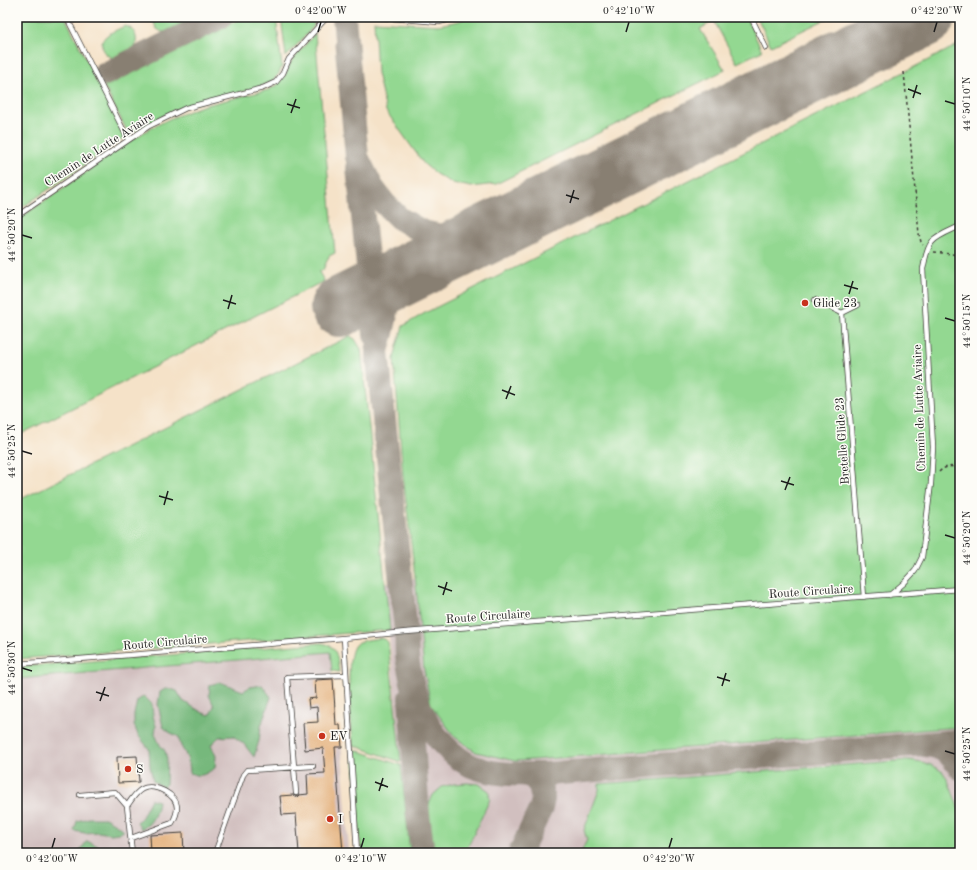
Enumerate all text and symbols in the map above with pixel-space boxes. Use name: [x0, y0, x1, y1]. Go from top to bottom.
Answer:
text: 0°42'00"W: [295, 6, 347, 16]
text: 0°42'10"W: [603, 6, 655, 16]
text: 0°42'20"W: [911, 6, 963, 16]
text: 44°50'10"N: [962, 76, 972, 131]
street label: Chemin de Lutte Aviaire: [43, 110, 157, 190]
text: 44°50'20"N: [7, 207, 17, 262]
text: 44°50'15"N: [962, 293, 972, 348]
marker: Glide 23: [800, 298, 810, 308]
place label: Glide 23: [813, 298, 857, 310]
street label: Chemin de Lutte Aviaire: [912, 344, 928, 472]
street label: Bretelle Glide 23: [834, 397, 852, 485]
text: 44°50'25"N: [7, 423, 17, 478]
text: 44°50'20"N: [962, 510, 972, 565]
street label: Route Circulaire: [768, 583, 854, 601]
street label: Route Circulaire: [445, 608, 531, 626]
street label: Route Circulaire: [122, 633, 208, 653]
text: 44°50'30"N: [7, 640, 17, 695]
text: 44°50'25"N: [962, 726, 972, 781]
marker: EV: [317, 731, 327, 741]
place label: EV: [330, 731, 348, 743]
marker: S: [123, 764, 133, 774]
place label: S: [136, 764, 143, 776]
marker: I: [325, 814, 335, 824]
place label: I: [338, 814, 343, 826]
text: 0°42'00"W: [26, 854, 78, 864]
text: 0°42'10"W: [335, 854, 387, 864]
text: 0°42'20"W: [643, 854, 695, 864]

